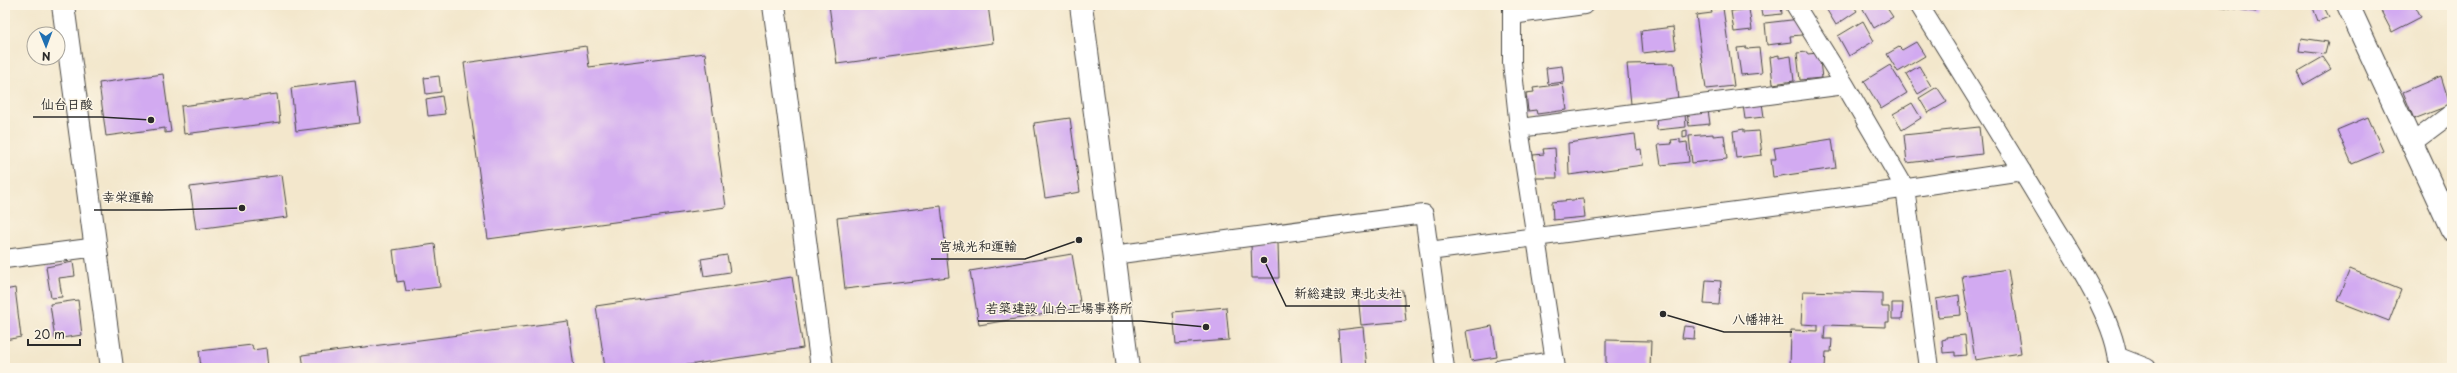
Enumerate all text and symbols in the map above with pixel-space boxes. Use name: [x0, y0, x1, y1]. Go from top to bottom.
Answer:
north arrow: [26, 26, 66, 66]
text: N: [41, 48, 51, 65]
callout: 仙台日酸: [33, 92, 101, 117]
text: 仙台日酸: [41, 94, 93, 113]
callout: 幸栄運輸: [94, 185, 162, 210]
text: 幸栄運輸: [102, 187, 154, 206]
callout: 宮城光和運輸: [931, 234, 1025, 259]
text: 宮城光和運輸: [939, 236, 1017, 255]
callout: 新総建設 東北支社: [1286, 281, 1410, 306]
text: 新総建設 東北支社: [1294, 283, 1402, 302]
callout: 若築建設 仙台工場事務所: [978, 296, 1141, 321]
text: 若築建設 仙台工場事務所: [985, 298, 1133, 317]
callout: 八幡神社: [1724, 307, 1792, 332]
text: 八幡神社: [1732, 309, 1784, 328]
scale bar: [28, 321, 80, 347]
text: 20 m: [34, 325, 65, 343]

